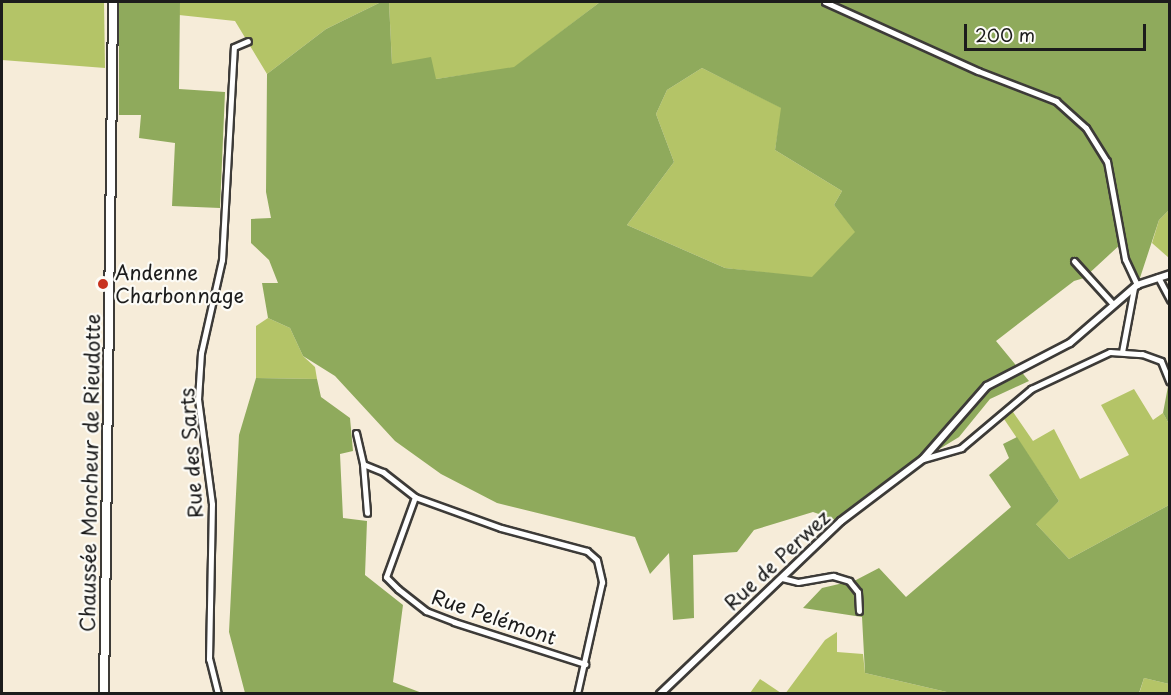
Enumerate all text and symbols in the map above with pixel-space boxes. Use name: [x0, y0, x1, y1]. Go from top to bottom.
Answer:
scale bar: [967, 12, 1148, 50]
text: 200 m: [975, 21, 1035, 48]
place label: Andenne Charbonnage: [115, 260, 244, 307]
marker: Andenne Charbonnage: [96, 277, 110, 291]
street label: Chaussée Moncheur de Rieudotte: [75, 314, 105, 632]
street label: Rue des Sarts: [174, 385, 208, 521]
street label: Rue de Perwez: [718, 504, 836, 616]
street label: Rue Pelémont: [428, 584, 560, 650]

